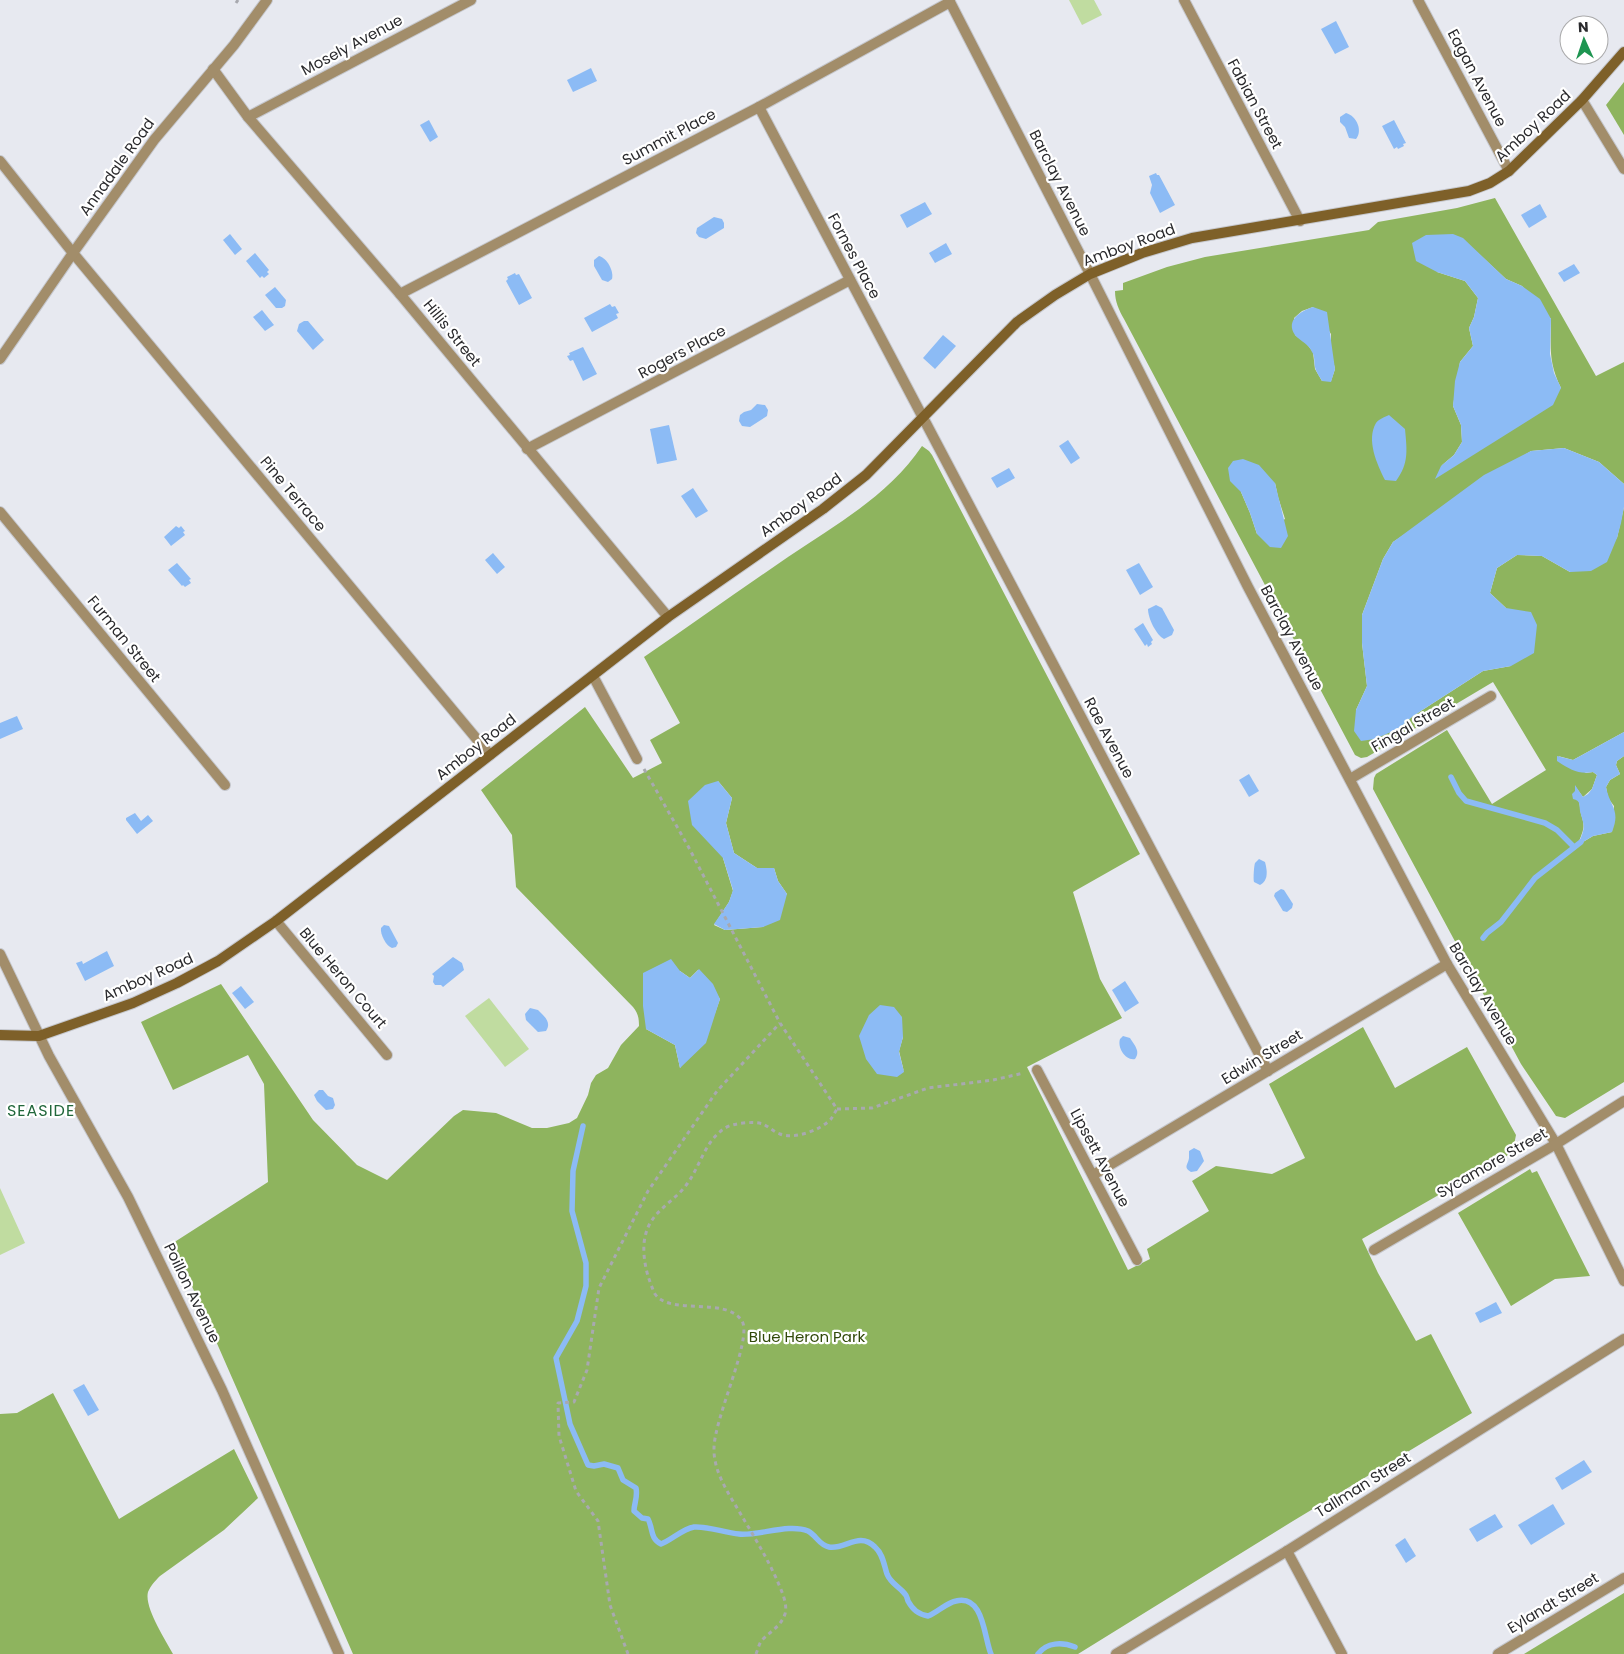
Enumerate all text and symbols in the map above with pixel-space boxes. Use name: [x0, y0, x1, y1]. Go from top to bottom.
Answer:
street label: Mosely Avenue: [297, 9, 406, 80]
north arrow: [1559, 15, 1609, 65]
text: N: [1578, 17, 1589, 37]
street label: Eagan Avenue: [1443, 25, 1512, 130]
street label: Fabian Street: [1223, 55, 1288, 152]
street label: Amboy Road: [1490, 85, 1575, 166]
street label: Summit Place: [618, 103, 719, 170]
street label: Annadale Road: [74, 114, 159, 220]
street label: Barclay Avenue: [1025, 126, 1096, 240]
street label: Fornes Place: [823, 209, 886, 302]
street label: Amboy Road: [1080, 218, 1178, 271]
street label: Hillis Street: [419, 295, 486, 371]
street label: Rogers Place: [634, 320, 729, 383]
street label: Pine Terrace: [256, 452, 331, 536]
street label: Amboy Road: [755, 468, 846, 542]
street label: Barclay Avenue: [1256, 581, 1329, 694]
street label: Furman Street: [83, 591, 166, 686]
street label: Fingal Street: [1367, 692, 1458, 757]
street label: Rae Avenue: [1079, 694, 1140, 782]
street label: Amboy Road: [431, 709, 520, 785]
street label: Blue Heron Court: [295, 923, 392, 1033]
street label: Barclay Avenue: [1444, 938, 1522, 1049]
street label: Amboy Road: [99, 947, 196, 1006]
street label: Edwin Street: [1217, 1024, 1306, 1089]
district label: SEASIDE: [7, 1099, 75, 1122]
street label: Lipsett Avenue: [1066, 1105, 1135, 1211]
street label: Sycamore Street: [1433, 1122, 1551, 1203]
street label: Poillon Avenue: [159, 1239, 226, 1346]
park label: Blue Heron Park: [749, 1326, 865, 1347]
street label: Tallman Street: [1311, 1447, 1414, 1522]
street label: Eylandt Street: [1503, 1567, 1602, 1638]

